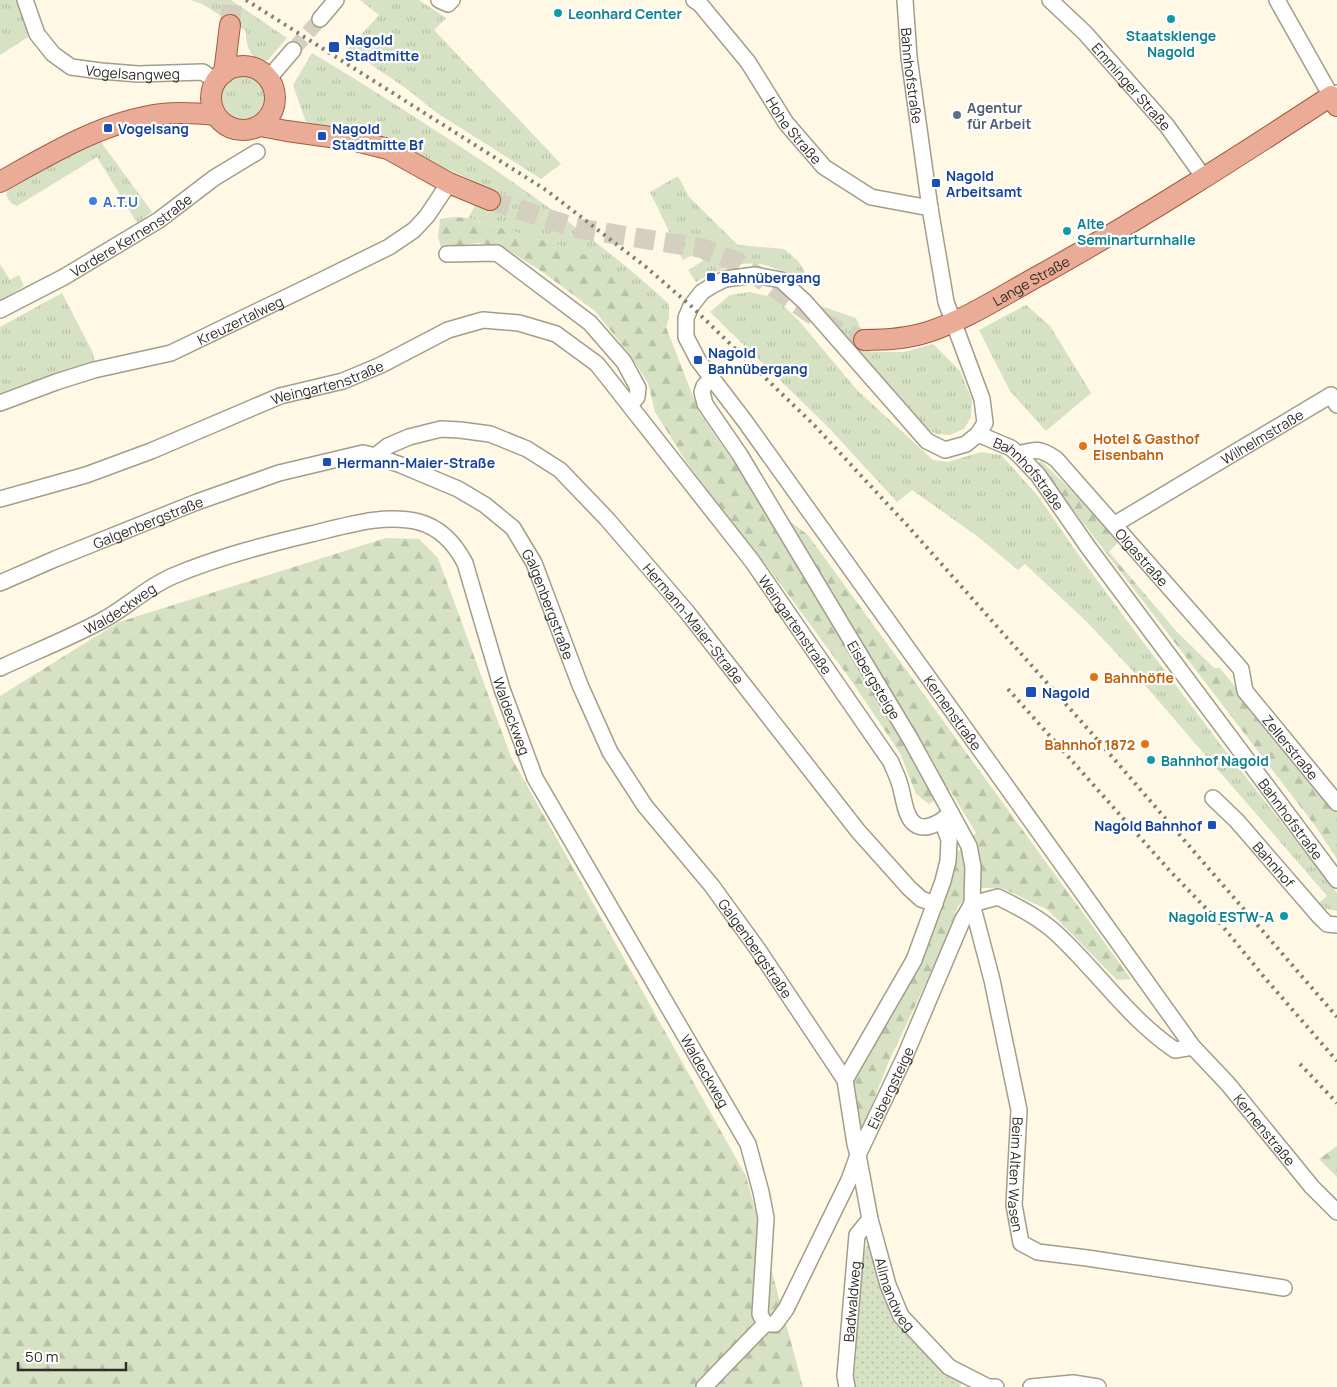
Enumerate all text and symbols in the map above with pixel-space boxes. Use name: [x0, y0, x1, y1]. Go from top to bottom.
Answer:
place label: Leonhard Center: [568, 4, 682, 23]
marker: Leonhard Center: [552, 7, 564, 19]
marker: Staatsklenge Nagold: [1165, 13, 1177, 25]
place label: Staatsklenge Nagold: [1126, 26, 1216, 61]
street label: Bahnhofstraße: [897, 27, 928, 125]
place label: Nagold Stadtmitte: [345, 30, 419, 65]
street label: Emminger Straße: [1088, 38, 1176, 134]
marker: Nagold Stadtmitte: [327, 40, 341, 54]
street label: Vogelsangweg: [85, 60, 180, 84]
street label: Hohe Straße: [762, 93, 826, 168]
place label: Agentur für Arbeit: [967, 98, 1031, 133]
marker: Agentur für Arbeit: [951, 109, 963, 121]
place label: Vogelsang: [118, 119, 189, 138]
place label: Nagold Stadtmitte Bf: [332, 119, 424, 154]
marker: Vogelsang: [102, 122, 114, 134]
marker: Nagold Stadtmitte Bf: [316, 130, 328, 142]
place label: Nagold Arbeitsamt: [946, 166, 1022, 201]
marker: Nagold Arbeitsamt: [930, 177, 942, 189]
street label: Vordere Kernenstraße: [66, 189, 195, 281]
place label: A.T.U: [103, 192, 138, 211]
marker: A.T.U: [87, 195, 99, 207]
place label: Alte Seminarturnhalle: [1077, 214, 1196, 249]
marker: Alte Seminarturnhalle: [1061, 225, 1073, 237]
street label: Lange Straße: [989, 251, 1073, 310]
place label: Bahnübergang: [721, 268, 821, 287]
marker: Bahnübergang: [705, 271, 717, 283]
street label: Kreuzertalweg: [194, 291, 286, 349]
place label: Nagold Bahnübergang: [708, 343, 808, 378]
marker: Nagold Bahnübergang: [692, 354, 704, 366]
street label: Weingartenstraße: [268, 356, 386, 408]
street label: Wilhelmstraße: [1217, 404, 1307, 468]
place label: Hotel & Gasthof Eisenbahn: [1093, 429, 1200, 464]
street label: Bahnhofstraße: [991, 432, 1069, 514]
marker: Hotel & Gasthof Eisenbahn: [1077, 440, 1089, 452]
place label: Hermann-Maier-Straße: [337, 453, 495, 472]
marker: Hermann-Maier-Straße: [321, 456, 333, 468]
street label: Galgenbergstraße: [90, 491, 205, 552]
street label: Olgastraße: [1111, 524, 1173, 590]
street label: Galgenbergstraße: [518, 545, 579, 662]
street label: Hermann-Maier-Straße: [639, 559, 749, 687]
street label: Weingartenstraße: [755, 571, 837, 678]
street label: Waldeckweg: [81, 578, 159, 638]
street label: Eisbergsteige: [843, 637, 905, 723]
place label: Bahnhöfle: [1104, 668, 1174, 687]
street label: Kernenstraße: [920, 671, 987, 754]
marker: Bahnhöfle: [1088, 671, 1100, 683]
street label: Waldeckweg: [489, 675, 535, 757]
place label: Nagold: [1042, 683, 1090, 702]
marker: Nagold: [1024, 685, 1038, 699]
street label: Zellerstraße: [1259, 711, 1323, 783]
place label: Bahnhof 1872: [1045, 735, 1135, 754]
marker: Bahnhof 1872: [1139, 738, 1151, 750]
place label: Bahnhof Nagold: [1161, 751, 1269, 770]
marker: Bahnhof Nagold: [1145, 754, 1157, 766]
street label: Bahnhofstraße: [1257, 775, 1327, 863]
place label: Nagold Bahnhof: [1094, 816, 1203, 835]
marker: Nagold Bahnhof: [1206, 819, 1218, 831]
street label: Bahnhof: [1250, 838, 1298, 890]
street label: Galgenbergstraße: [714, 895, 797, 1002]
place label: Nagold ESTW-A: [1169, 907, 1275, 926]
marker: Nagold ESTW-A: [1278, 910, 1290, 922]
street label: Waldeckweg: [677, 1031, 734, 1111]
street label: Eisbergsteige: [862, 1044, 917, 1132]
street label: Kernenstraße: [1230, 1089, 1300, 1169]
street label: Beim Alten Wasen: [1004, 1116, 1028, 1233]
street label: Allmandweg: [871, 1255, 919, 1335]
street label: Badwaldweg: [838, 1260, 864, 1343]
scale bar: [18, 1340, 125, 1372]
text: 50 m: [25, 1346, 59, 1367]

